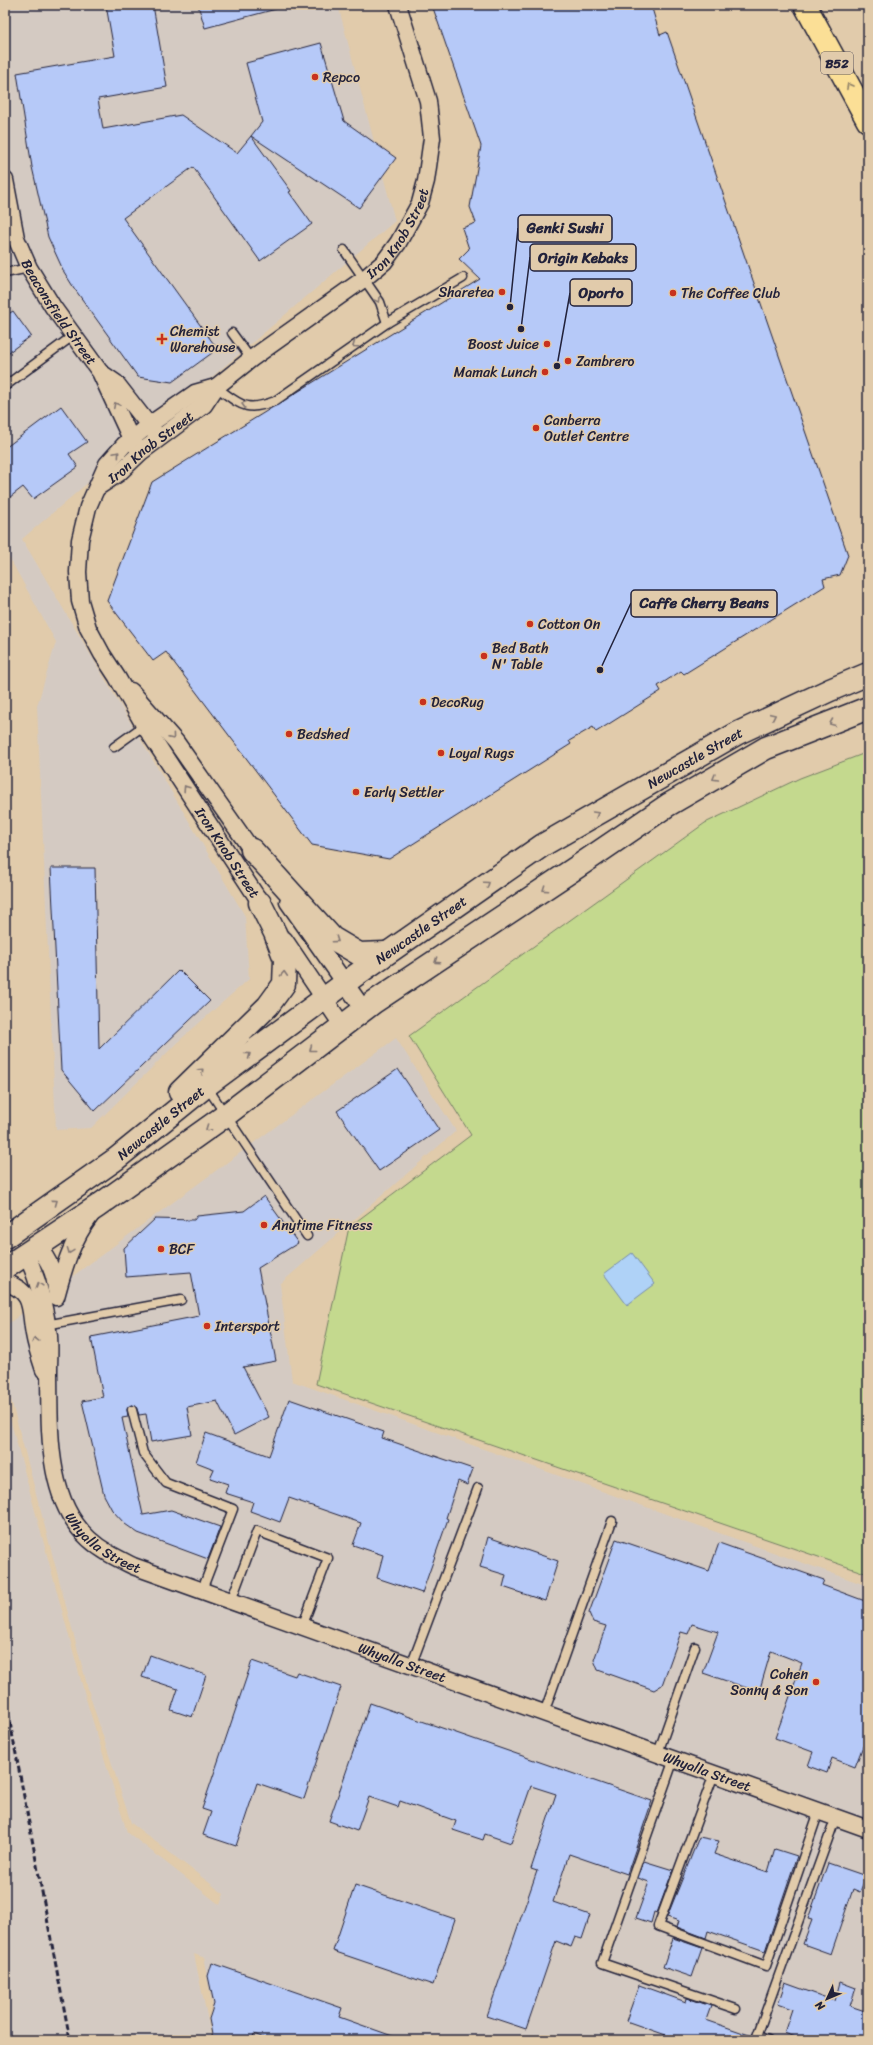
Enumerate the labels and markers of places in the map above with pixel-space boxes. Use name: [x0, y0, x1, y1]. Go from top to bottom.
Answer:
place label: Repco: [323, 65, 360, 90]
marker: Repco: [310, 72, 320, 82]
callout: Genki Sushi: [518, 215, 612, 242]
callout: Origin Kebaks: [530, 244, 636, 271]
callout: Oporto: [570, 279, 632, 306]
place label: Sharetea: [438, 280, 494, 305]
place label: The Coffee Club: [681, 281, 781, 306]
marker: Sharetea: [497, 287, 507, 297]
marker: The Coffee Club: [668, 288, 678, 298]
place label: Chemist Warehouse: [170, 319, 235, 360]
place label: Boost Juice: [468, 332, 539, 357]
marker: Chemist Warehouse: [157, 334, 167, 344]
marker: Boost Juice: [542, 339, 552, 349]
place label: Zambrero: [576, 349, 635, 374]
marker: Zambrero: [563, 356, 573, 366]
place label: Mamak Lunch: [454, 360, 537, 385]
marker: Mamak Lunch: [540, 367, 550, 377]
place label: Canberra Outlet Centre: [544, 408, 629, 449]
marker: Canberra Outlet Centre: [531, 423, 541, 433]
callout: Caffe Cherry Beans: [631, 590, 777, 617]
place label: Cotton On: [538, 612, 601, 637]
marker: Cotton On: [525, 619, 535, 629]
place label: Bed Bath N' Table: [492, 636, 549, 677]
marker: Bed Bath N' Table: [479, 651, 489, 661]
place label: DecoRug: [431, 690, 484, 715]
marker: DecoRug: [418, 697, 428, 707]
place label: Bedshed: [297, 722, 350, 747]
marker: Bedshed: [284, 729, 294, 739]
place label: Loyal Rugs: [449, 741, 515, 766]
marker: Loyal Rugs: [436, 748, 446, 758]
place label: Early Settler: [364, 780, 445, 805]
marker: Early Settler: [351, 787, 361, 797]
place label: Anytime Fitness: [271, 1213, 373, 1238]
marker: Anytime Fitness: [259, 1220, 269, 1230]
place label: BCF: [169, 1237, 196, 1262]
marker: BCF: [156, 1244, 166, 1254]
place label: Intersport: [214, 1314, 280, 1339]
marker: Intersport: [202, 1321, 212, 1331]
place label: Cohen Sonny & Son: [730, 1662, 808, 1703]
marker: Cohen Sonny & Son: [811, 1677, 821, 1687]

